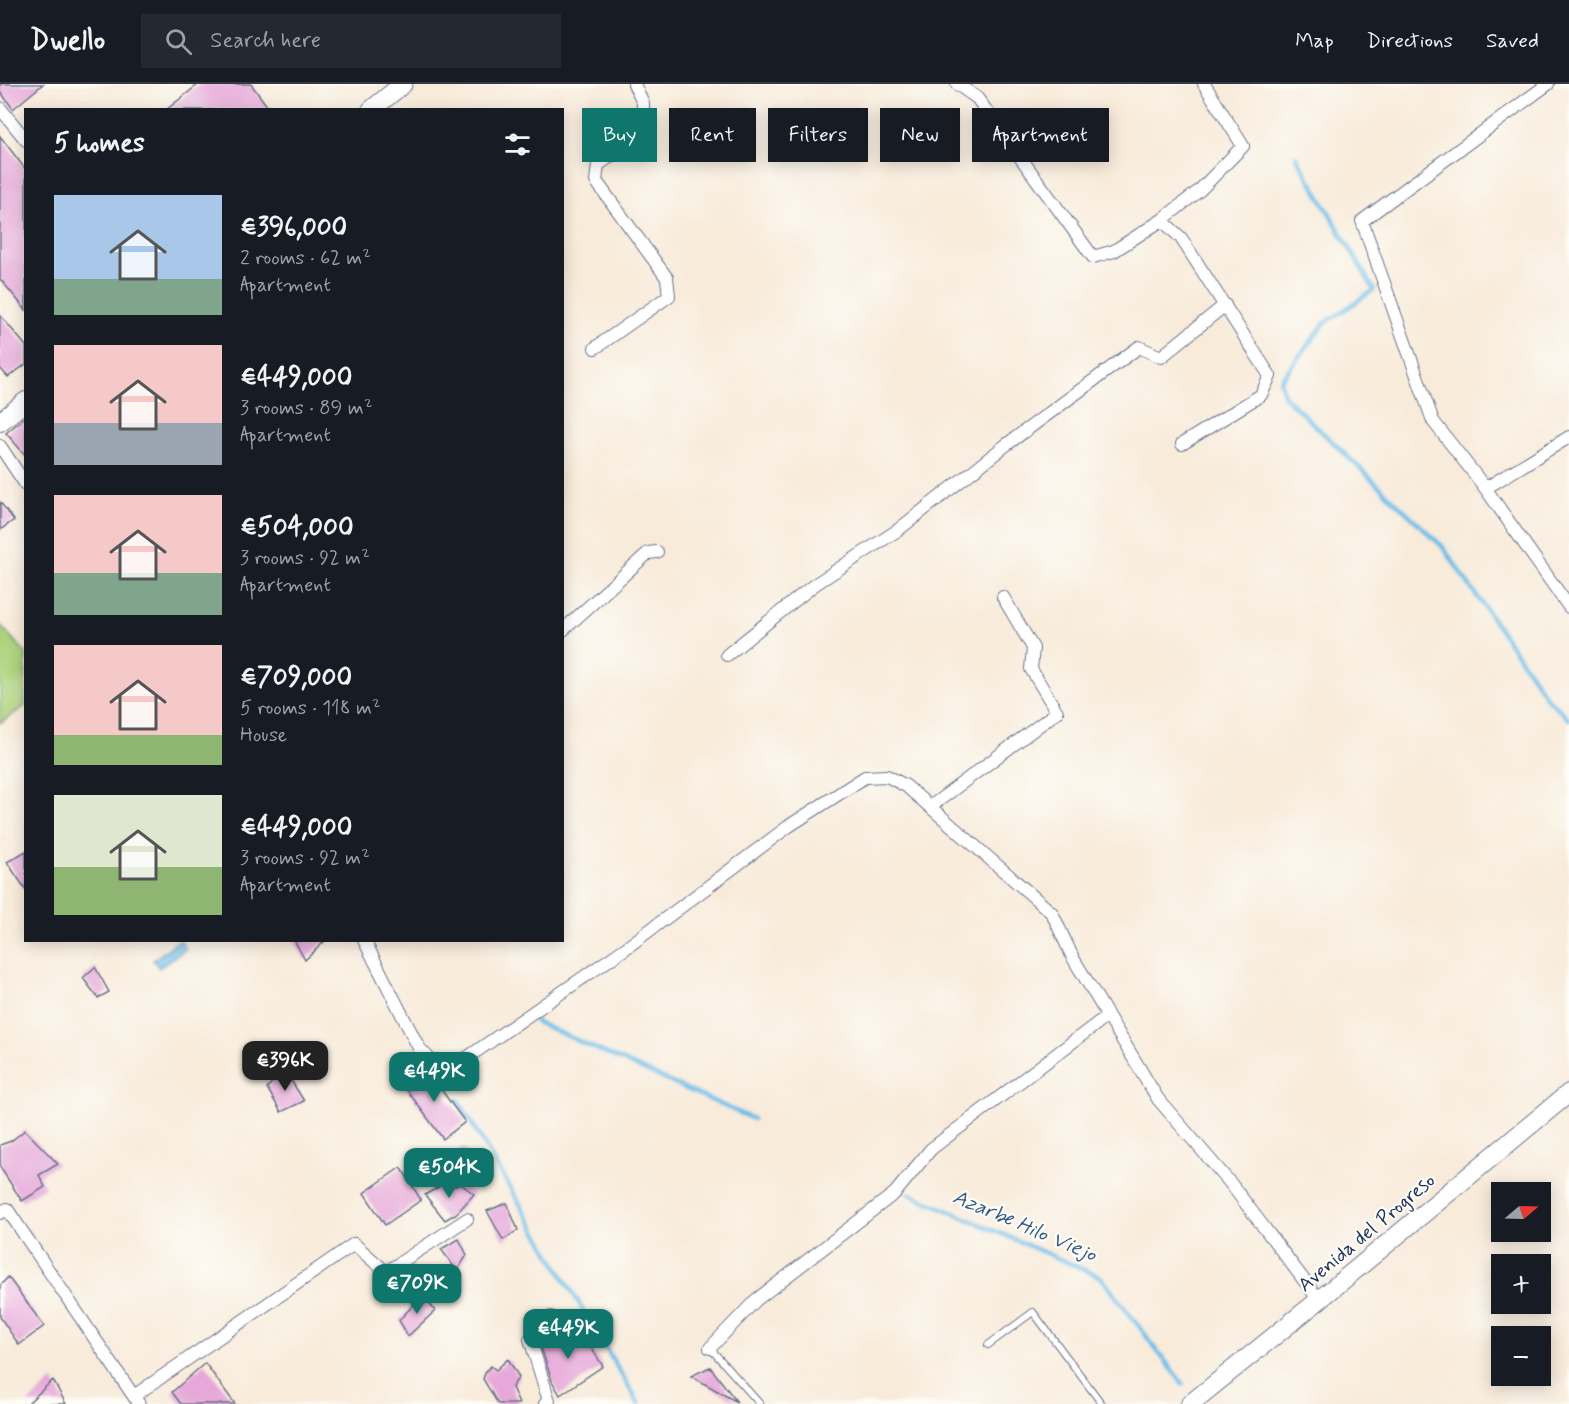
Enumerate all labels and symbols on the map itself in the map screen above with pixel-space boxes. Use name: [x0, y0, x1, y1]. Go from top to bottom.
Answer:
pin: €396K: [243, 1041, 327, 1092]
pin: €449K: [392, 1052, 476, 1103]
pin: €504K: [407, 1148, 491, 1199]
street label: Avenida del Progreso: [1293, 1168, 1441, 1299]
north arrow: [1491, 1182, 1551, 1242]
water label: Azarbe Hilo Viejo: [948, 1183, 1102, 1269]
pin: €709K: [375, 1264, 459, 1315]
pin: €449K: [526, 1309, 610, 1360]

